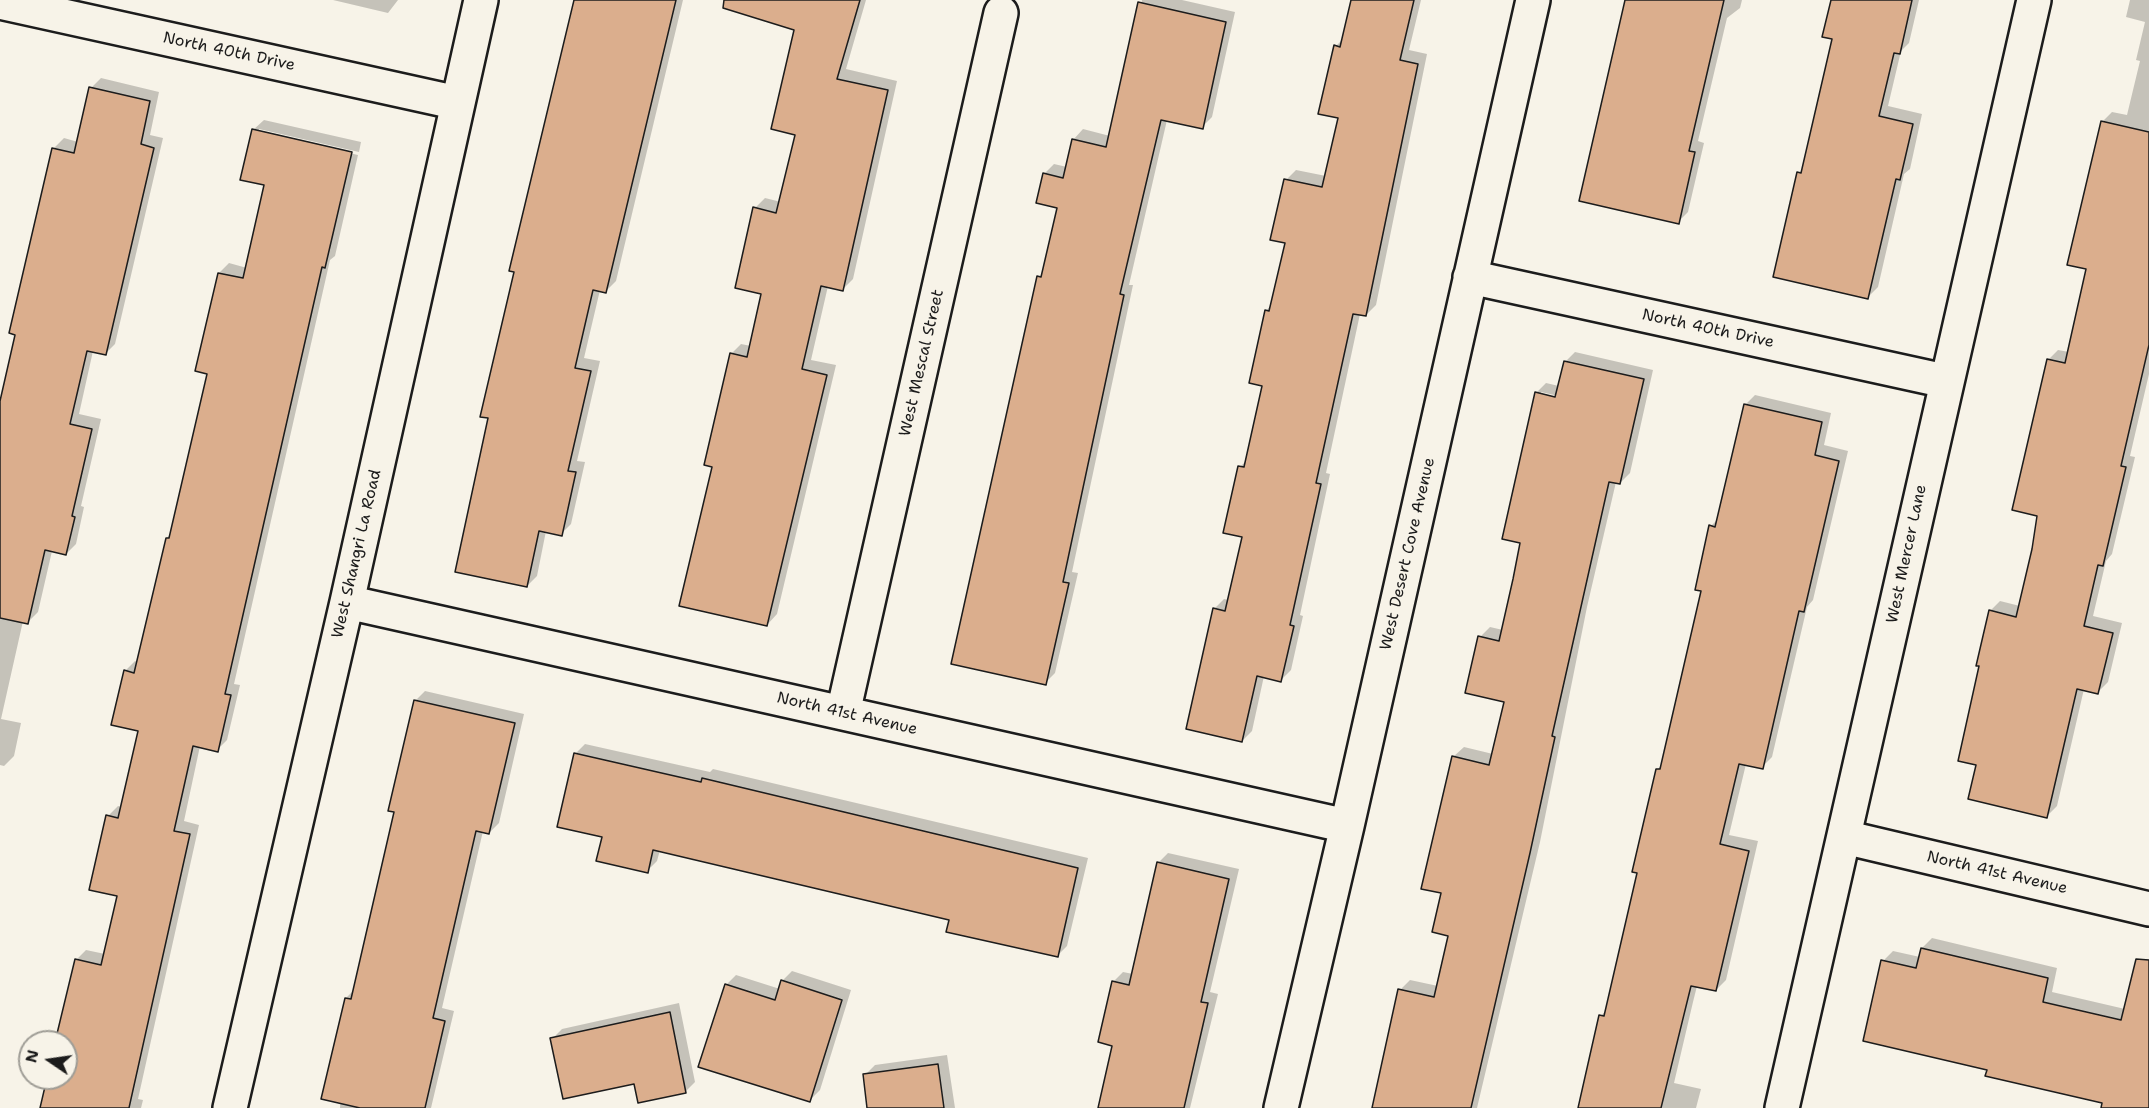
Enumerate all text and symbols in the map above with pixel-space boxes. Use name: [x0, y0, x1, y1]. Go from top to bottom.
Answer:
street label: North 40th Drive: [161, 29, 297, 75]
street label: West Mescal Street: [896, 288, 948, 438]
street label: North 40th Drive: [1640, 306, 1776, 352]
street label: West Desert Cove Avenue: [1376, 456, 1440, 652]
street label: West Shangri La Road: [328, 468, 386, 640]
street label: West Mercer Lane: [1883, 483, 1931, 625]
street label: North 41st Avenue: [775, 688, 919, 740]
street label: North 41st Avenue: [1925, 847, 2069, 899]
north arrow: [18, 1030, 78, 1090]
text: N: [20, 1048, 44, 1065]

